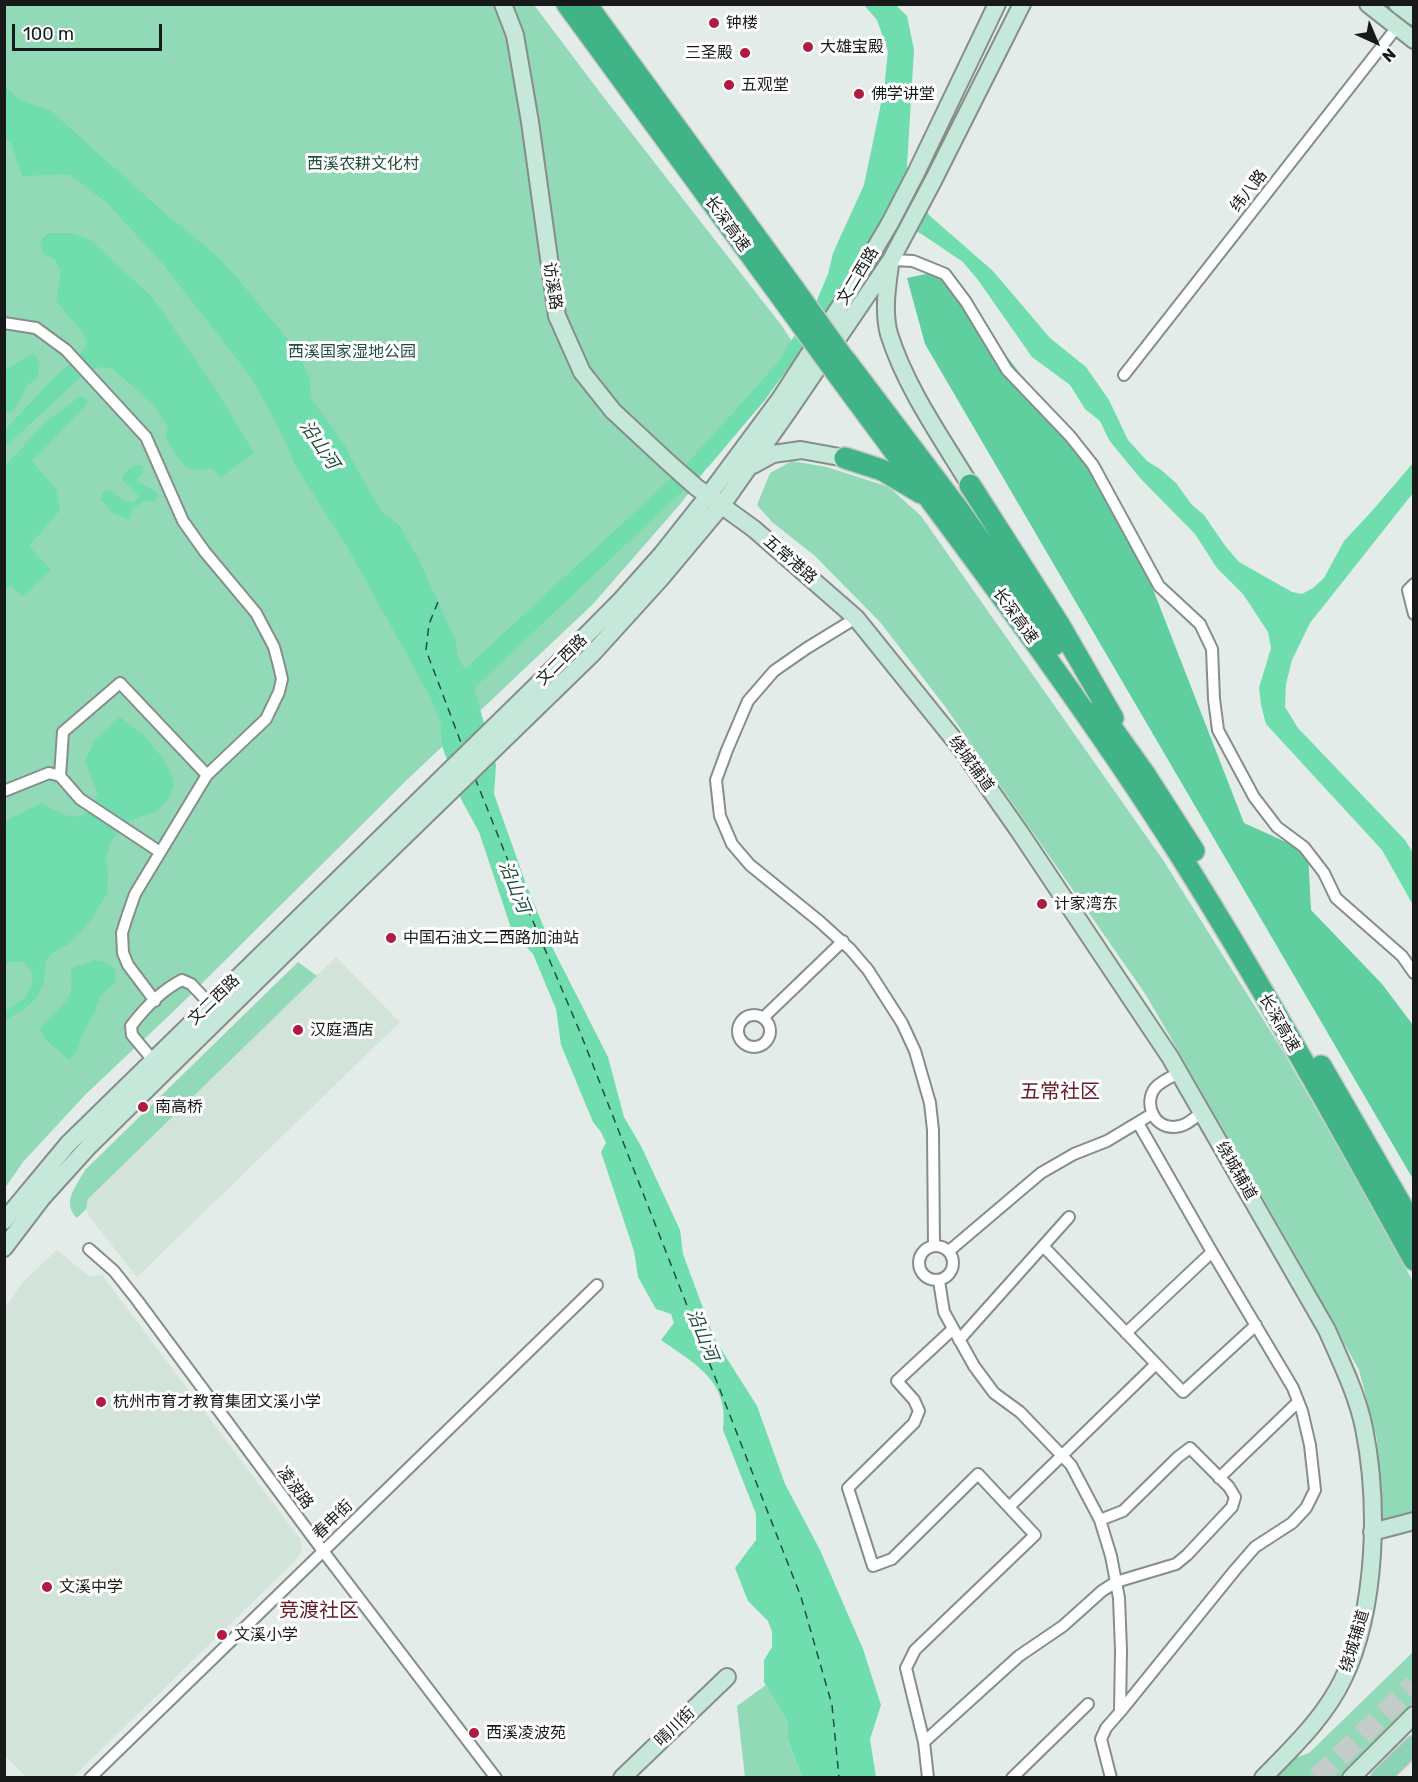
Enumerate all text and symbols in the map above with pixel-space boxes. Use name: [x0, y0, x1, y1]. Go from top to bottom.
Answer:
scale bar: [15, 12, 165, 50]
north arrow: [1346, 12, 1406, 72]
place label: 钟楼: [726, 13, 758, 33]
marker: 钟楼: [707, 16, 721, 30]
text: 100 m: [23, 23, 74, 45]
place label: 大雄宝殿: [820, 37, 884, 57]
marker: 大雄宝殿: [801, 40, 815, 54]
place label: 三圣殿: [685, 43, 733, 63]
text: N: [1378, 44, 1400, 66]
marker: 三圣殿: [738, 46, 752, 60]
place label: 五观堂: [741, 75, 789, 95]
marker: 五观堂: [722, 78, 736, 92]
place label: 佛学讲堂: [871, 84, 935, 104]
marker: 佛学讲堂: [852, 87, 866, 101]
park label: 西溪农耕文化村: [307, 154, 419, 174]
street label: 纬八路: [1227, 166, 1271, 216]
street label: 长深高速: [700, 192, 754, 256]
street label: 文二西路: [833, 244, 883, 308]
street label: 访溪路: [539, 261, 565, 311]
park label: 西溪国家湿地公园: [288, 342, 416, 362]
water label: 沿山河: [295, 417, 343, 473]
street label: 五常港路: [760, 532, 820, 588]
street label: 长深高速: [988, 584, 1042, 648]
street label: 文二西路: [533, 631, 591, 689]
street label: 绕城辅道: [944, 732, 998, 796]
water label: 沿山河: [494, 858, 534, 916]
place label: 计家湾东: [1054, 894, 1118, 914]
marker: 计家湾东: [1035, 897, 1049, 911]
place label: 中国石油文二西路加油站: [403, 928, 579, 948]
marker: 中国石油文二西路加油站: [384, 931, 398, 945]
street label: 文二西路: [184, 971, 244, 1029]
street label: 长深高速: [1255, 990, 1303, 1056]
place label: 汉庭酒店: [310, 1020, 374, 1040]
marker: 汉庭酒店: [291, 1023, 305, 1037]
district label: 五常社区: [1020, 1080, 1100, 1104]
place label: 南高桥: [155, 1097, 203, 1117]
marker: 南高桥: [136, 1100, 150, 1114]
street label: 绕城辅道: [1212, 1138, 1260, 1204]
water label: 沿山河: [682, 1306, 722, 1364]
place label: 杭州市育才教育集团文溪小学: [113, 1392, 321, 1412]
marker: 杭州市育才教育集团文溪小学: [94, 1395, 108, 1409]
street label: 凌波路: [273, 1463, 317, 1513]
street label: 春申街: [309, 1496, 357, 1544]
place label: 文溪中学: [59, 1577, 123, 1597]
marker: 文溪中学: [40, 1580, 54, 1594]
district label: 竞渡社区: [279, 1599, 359, 1623]
street label: 绕城辅道: [1336, 1608, 1374, 1674]
place label: 文溪小学: [234, 1625, 298, 1645]
marker: 文溪小学: [215, 1628, 229, 1642]
street label: 晴川街: [651, 1703, 699, 1751]
place label: 西溪凌波苑: [486, 1723, 566, 1743]
marker: 西溪凌波苑: [467, 1726, 481, 1740]

